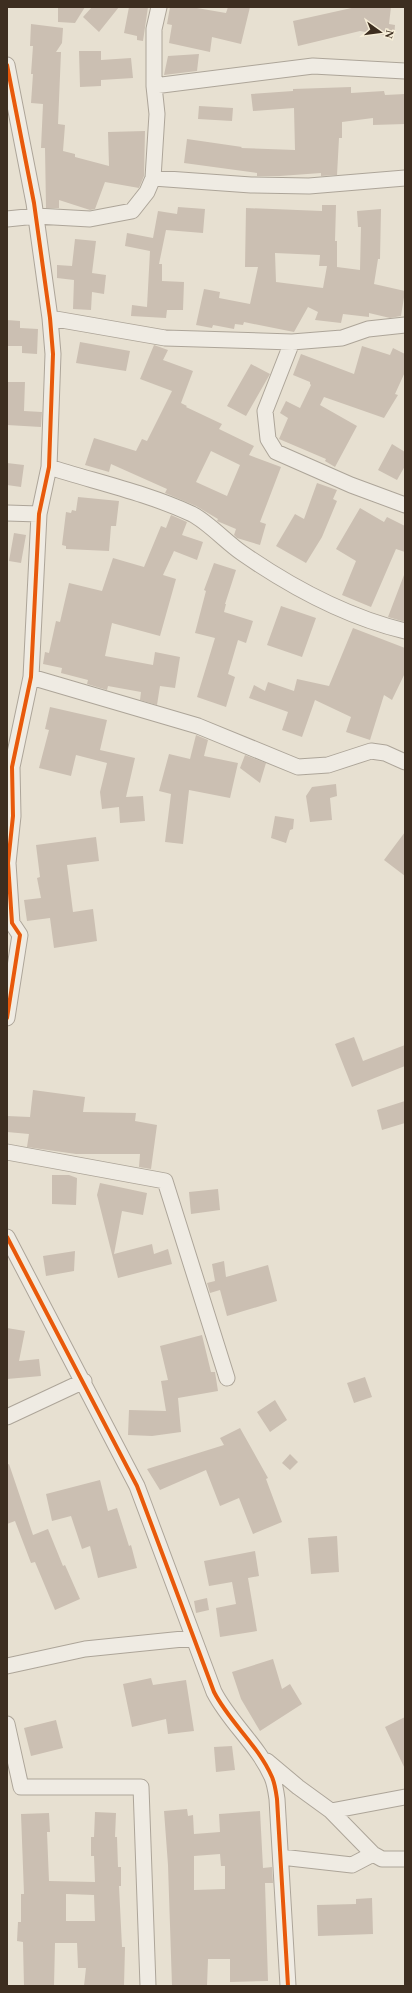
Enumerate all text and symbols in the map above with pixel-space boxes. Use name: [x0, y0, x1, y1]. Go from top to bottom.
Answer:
north arrow: [360, 12, 400, 52]
text: N: [383, 29, 396, 40]

